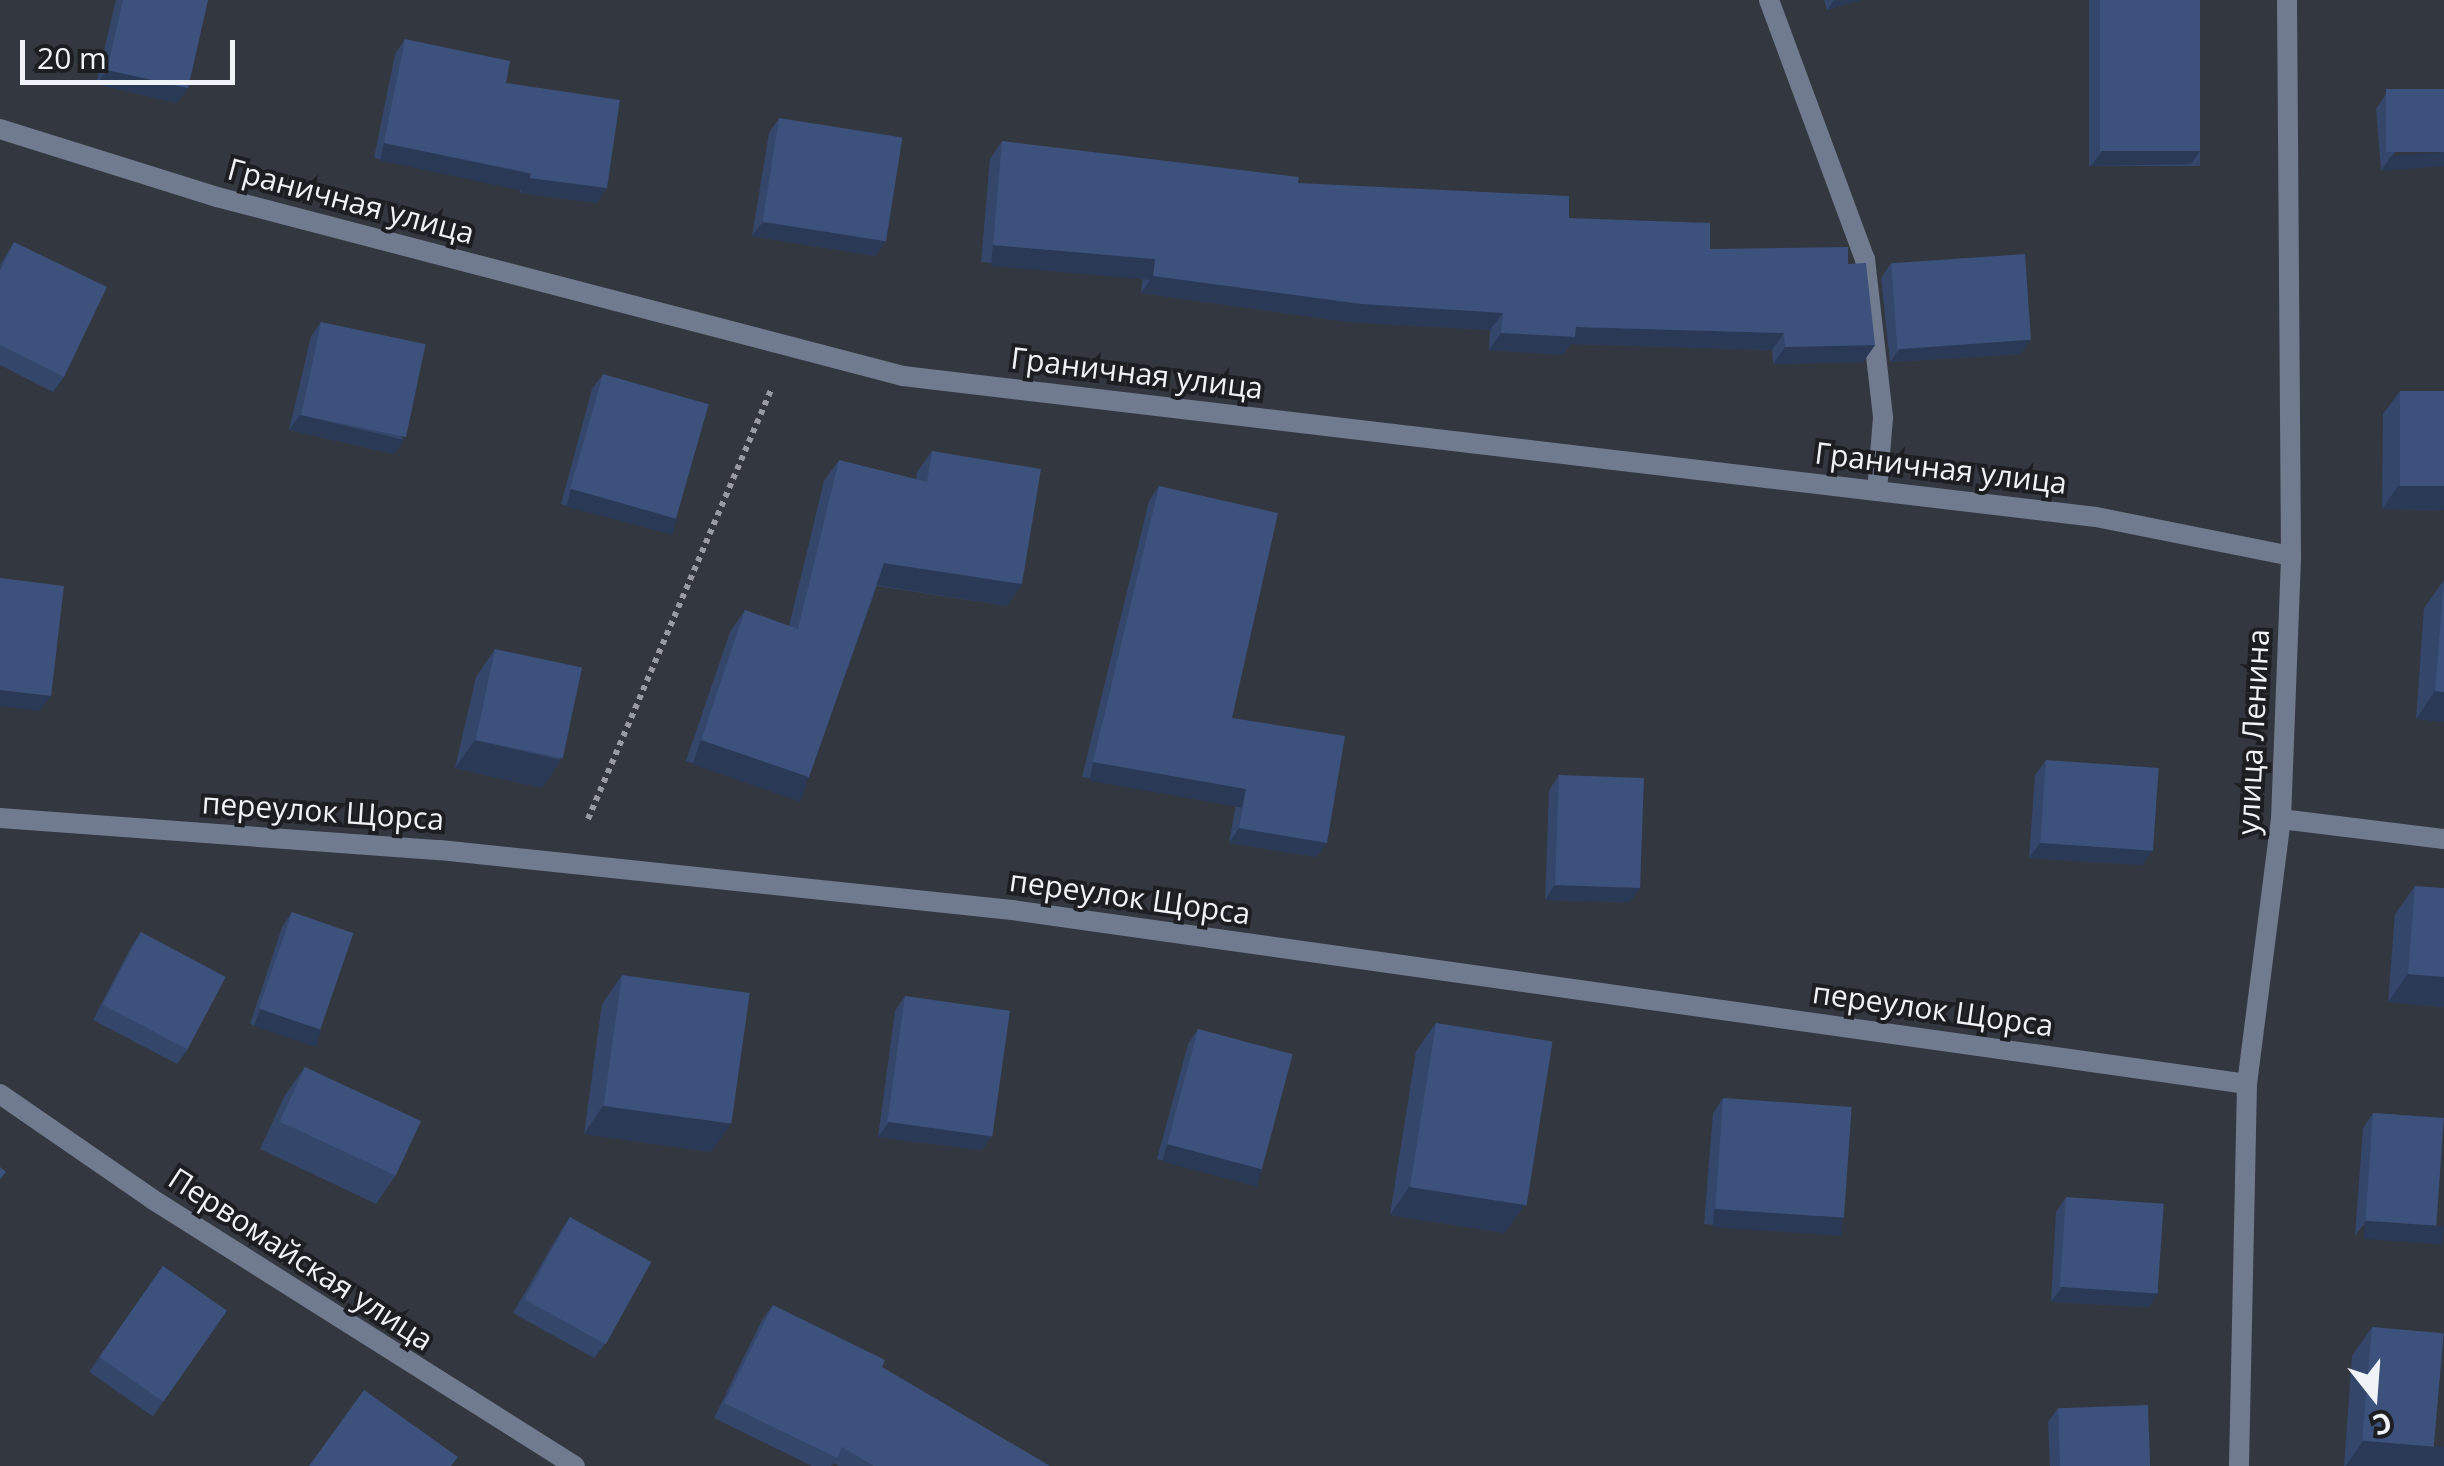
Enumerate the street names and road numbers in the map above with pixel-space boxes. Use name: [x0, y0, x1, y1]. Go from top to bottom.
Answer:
street label: Граничная улица: [224, 151, 478, 251]
street label: Граничная улица: [1009, 340, 1265, 406]
street label: Граничная улица: [1813, 435, 2069, 501]
street label: улица Ленина: [2230, 628, 2276, 836]
street label: переулок Щорса: [201, 785, 445, 837]
street label: переулок Щорса: [1007, 862, 1253, 932]
street label: переулок Щорса: [1810, 974, 2056, 1044]
street label: Первомайская улица: [162, 1160, 440, 1358]

